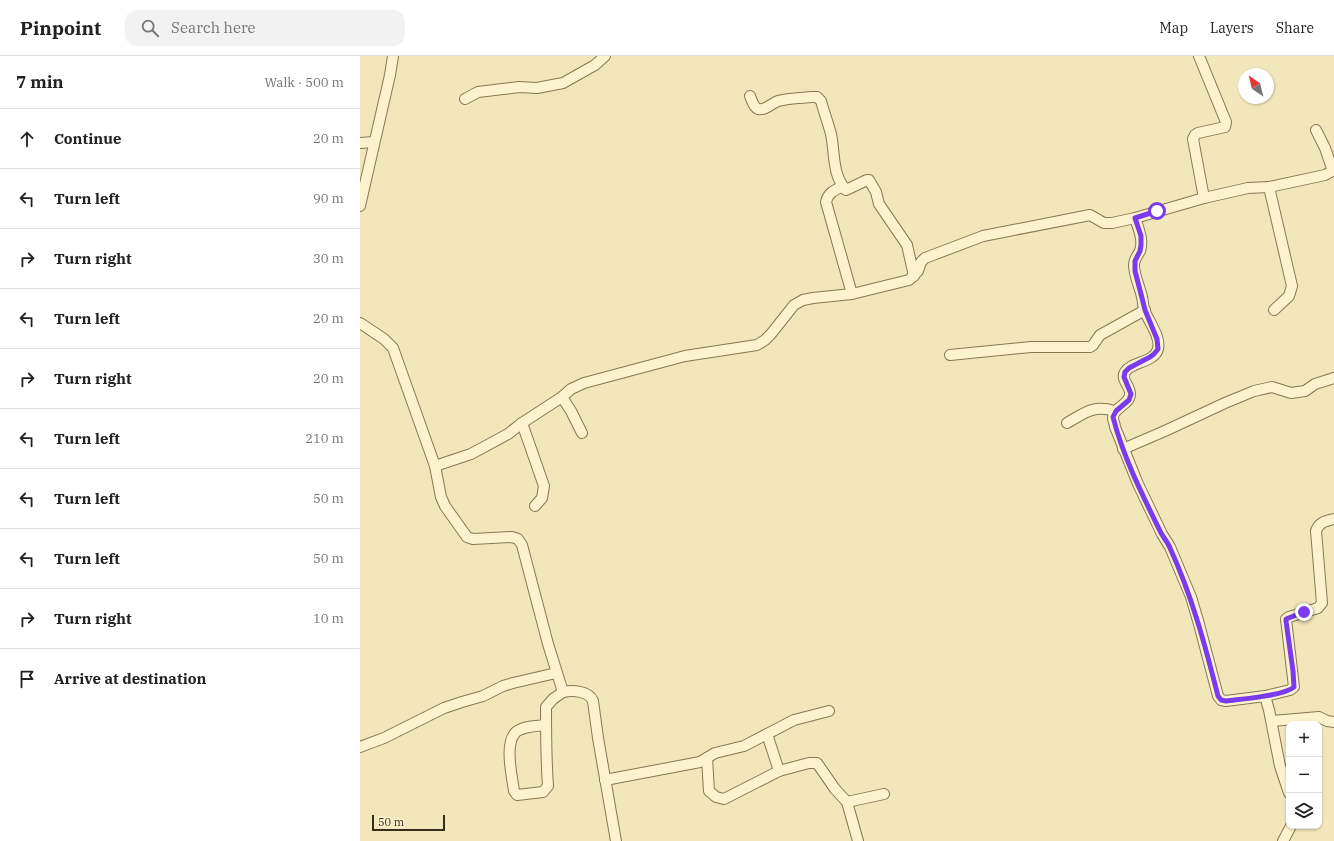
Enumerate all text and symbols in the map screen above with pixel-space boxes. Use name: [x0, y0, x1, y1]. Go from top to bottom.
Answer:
search box: [125, 10, 405, 46]
text: Pinpoint: [20, 16, 101, 40]
icon: search: [139, 17, 161, 39]
text: Search here: [171, 18, 256, 37]
text: Map: [1160, 19, 1188, 37]
text: Layers: [1210, 19, 1254, 37]
text: Share: [1276, 19, 1314, 37]
north arrow: [1238, 68, 1274, 104]
text: 7 min: [16, 71, 64, 93]
text: Walk · 500 m: [265, 74, 344, 91]
icon: ahead: [16, 128, 38, 150]
text: Continue: [54, 129, 121, 148]
text: 20 m: [313, 130, 344, 147]
icon: left: [16, 188, 38, 210]
text: Turn left: [54, 189, 120, 208]
text: 90 m: [313, 190, 344, 207]
route start: [1148, 202, 1166, 220]
icon: right: [16, 248, 38, 270]
text: Turn right: [54, 249, 132, 268]
text: 30 m: [313, 250, 344, 267]
icon: left: [16, 308, 38, 330]
text: Turn left: [54, 309, 120, 328]
text: 20 m: [313, 310, 344, 327]
icon: right: [16, 368, 38, 390]
text: Turn right: [54, 369, 132, 388]
text: 20 m: [313, 370, 344, 387]
icon: left: [16, 428, 38, 450]
text: Turn left: [54, 429, 120, 448]
text: 210 m: [305, 430, 344, 447]
icon: left: [16, 488, 38, 510]
text: Turn left: [54, 489, 120, 508]
text: 50 m: [313, 490, 344, 507]
icon: left: [16, 548, 38, 570]
text: Turn left: [54, 549, 120, 568]
text: 50 m: [313, 550, 344, 567]
route end: [1295, 603, 1313, 621]
icon: right: [16, 608, 38, 630]
text: Turn right: [54, 609, 132, 628]
text: 10 m: [313, 610, 344, 627]
icon: arrive: [16, 668, 38, 690]
text: Arrive at destination: [54, 669, 206, 688]
map controls: [1286, 721, 1322, 829]
button: +: [1286, 721, 1322, 757]
button: −: [1286, 757, 1322, 793]
button: layers: [1286, 793, 1322, 829]
scale bar: [372, 813, 445, 832]
text: 50 m: [378, 815, 404, 829]

